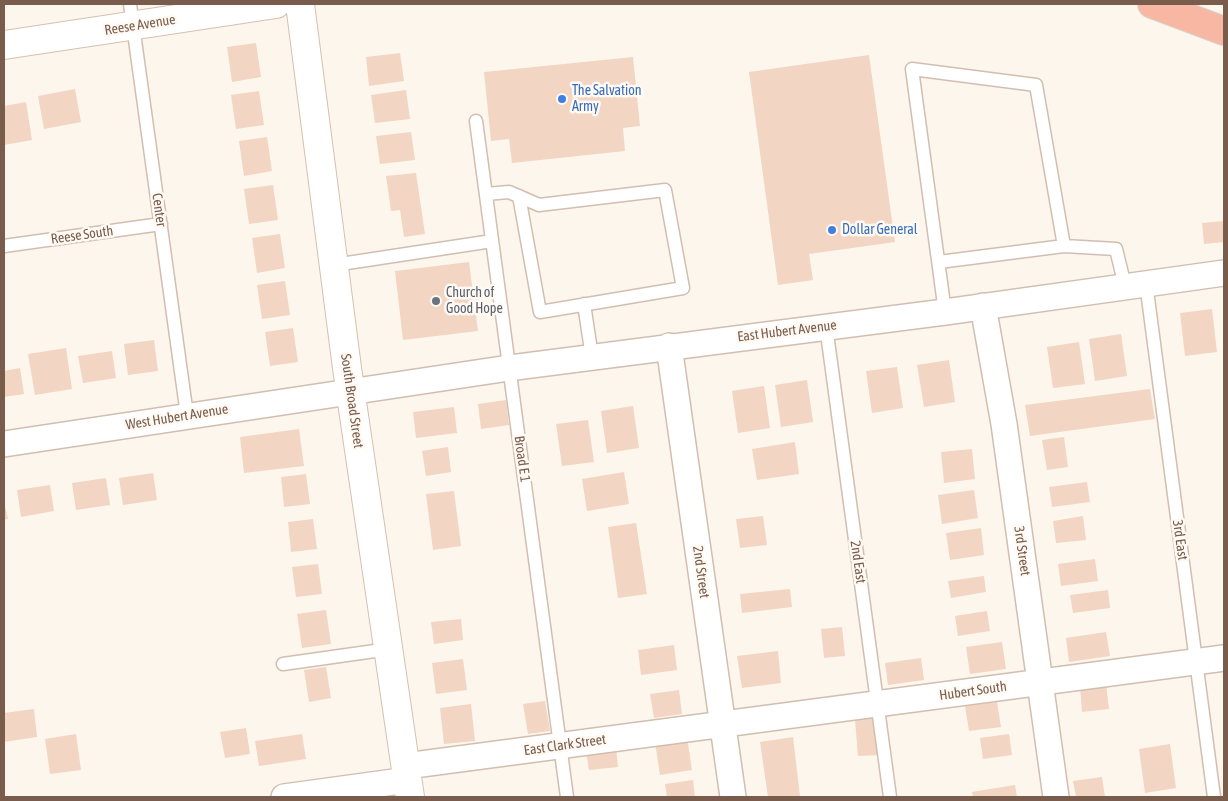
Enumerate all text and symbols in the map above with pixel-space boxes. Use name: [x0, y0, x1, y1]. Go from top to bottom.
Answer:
street label: Reese Avenue: [103, 11, 177, 39]
place label: The Salvation Army: [572, 83, 642, 115]
marker: The Salvation Army: [556, 93, 568, 105]
street label: Center: [148, 192, 170, 228]
street label: Reese South: [50, 222, 114, 248]
place label: Dollar General: [842, 222, 917, 238]
marker: Dollar General: [826, 224, 838, 236]
place label: Church of Good Hope: [446, 285, 503, 318]
marker: Church of Good Hope: [430, 295, 442, 307]
street label: East Hubert Avenue: [736, 317, 838, 345]
street label: South Broad Street: [337, 353, 367, 449]
street label: West Hubert Avenue: [125, 401, 229, 433]
street label: Broad E 1: [510, 435, 534, 483]
street label: 3rd East: [1169, 519, 1191, 561]
street label: 3rd Street: [1010, 525, 1034, 577]
street label: 2nd East: [847, 539, 869, 585]
street label: 2nd Street: [689, 545, 713, 599]
street label: Hubert South: [938, 678, 1008, 704]
street label: East Clark Street: [523, 731, 607, 759]

